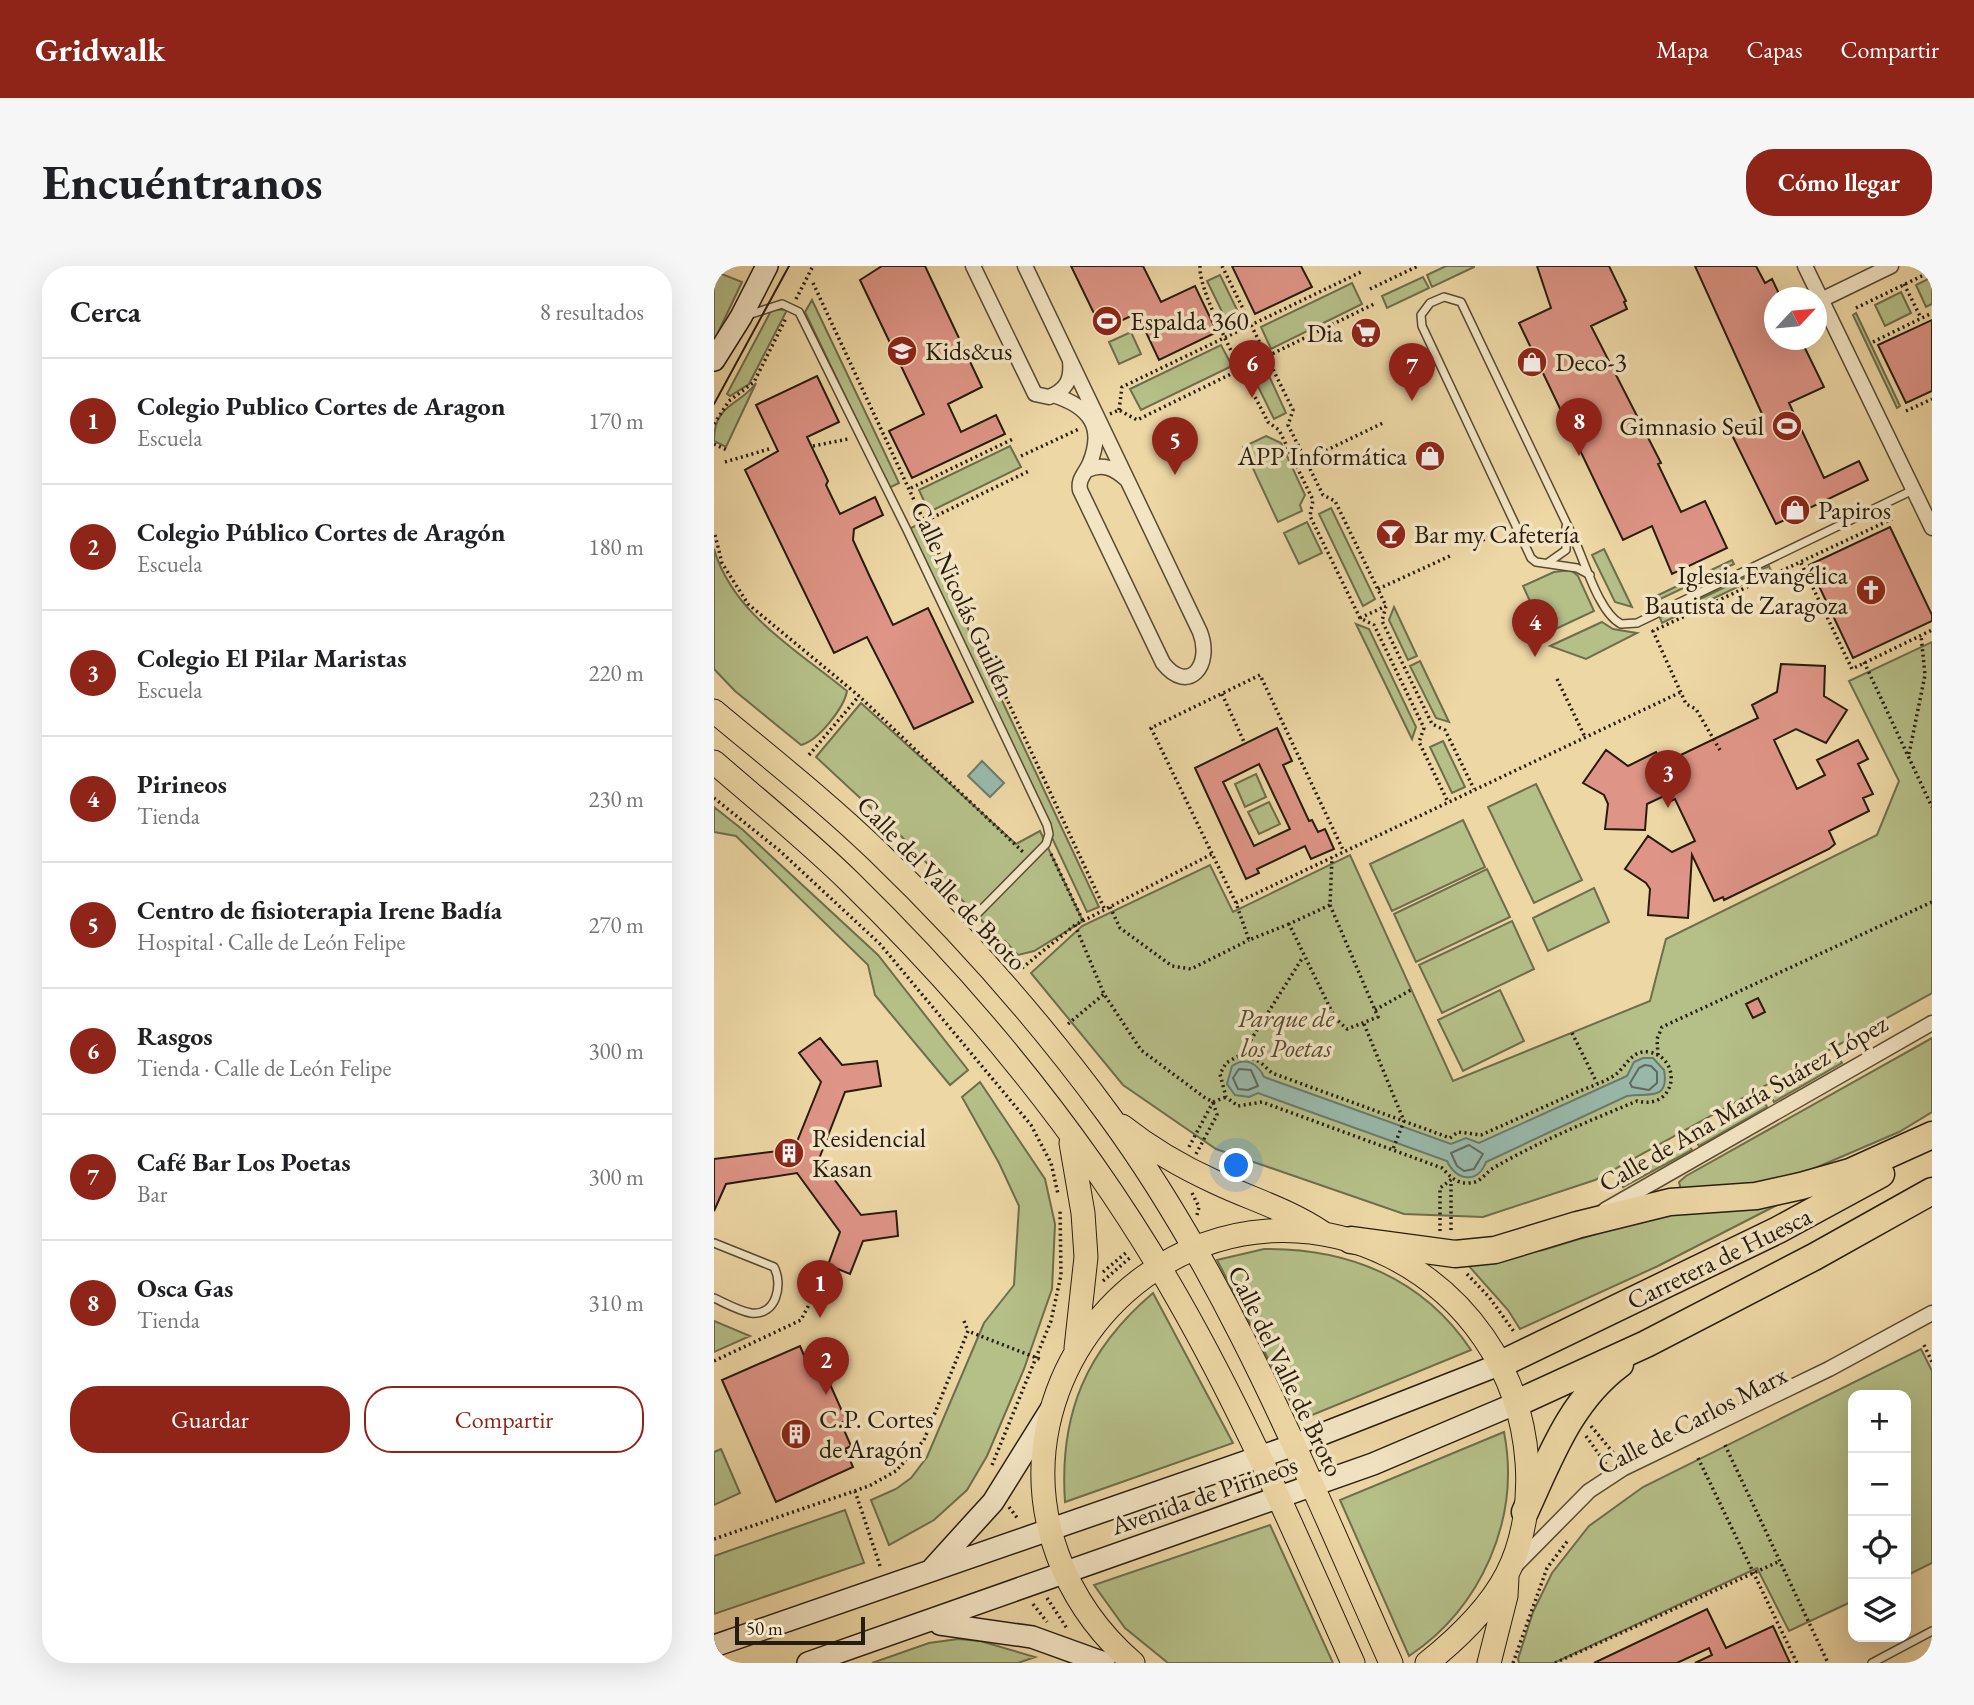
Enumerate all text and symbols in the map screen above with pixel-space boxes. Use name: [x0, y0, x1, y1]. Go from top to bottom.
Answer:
text: Gridwalk: [35, 28, 165, 71]
text: Mapa: [1656, 34, 1708, 65]
text: Capas: [1746, 34, 1802, 65]
text: Compartir: [1840, 34, 1939, 65]
button: Cómo llegar: [1746, 149, 1932, 216]
text: Encuéntranos: [42, 150, 323, 214]
north arrow: [1764, 287, 1827, 350]
text: Cerca: [70, 292, 141, 331]
text: 8 resultados: [540, 297, 644, 327]
sports icon: Espalda 360: [1090, 304, 1124, 338]
place label: Espalda 360: [1130, 304, 1249, 338]
place label: Dia: [1307, 316, 1344, 350]
supermarket icon: Dia: [1349, 316, 1383, 350]
school or university icon: Kids&us: [885, 334, 919, 368]
place label: Kids&us: [925, 334, 1012, 368]
pin: 6: [1229, 340, 1275, 398]
pin: 7: [1389, 343, 1435, 401]
shop icon: Deco-3: [1515, 345, 1549, 379]
place label: Deco-3: [1555, 345, 1627, 379]
text: Colegio Publico Cortes de Aragon: [137, 389, 505, 423]
pin: 8: [1556, 398, 1602, 456]
text: 1: [87, 406, 99, 436]
text: 170 m: [588, 406, 644, 436]
place label: Gimnasio Seul: [1619, 409, 1764, 443]
sports icon: Gimnasio Seul: [1770, 409, 1804, 443]
pin: 5: [1152, 417, 1198, 475]
text: Escuela: [137, 423, 203, 453]
place label: APP Informática: [1237, 439, 1408, 473]
shop icon: APP Informática: [1413, 439, 1447, 473]
shop icon: Papiros: [1778, 493, 1812, 527]
place label: Papiros: [1818, 493, 1891, 527]
street label: Calle Nicolás Guillén: [903, 496, 1023, 702]
text: Colegio Público Cortes de Aragón: [137, 515, 505, 549]
bar icon: Bar my Cafetería: [1374, 517, 1408, 551]
place label: Bar my Cafetería: [1414, 517, 1580, 551]
text: 2: [87, 532, 99, 562]
text: 180 m: [588, 532, 644, 562]
text: Escuela: [137, 549, 203, 579]
place label: Iglesia Evangélica Bautista de Zaragoza: [1644, 558, 1849, 622]
church icon: Iglesia Evangélica Bautista de Zaragoza: [1854, 573, 1888, 607]
pin: 4: [1512, 599, 1558, 657]
text: Colegio El Pilar Maristas: [137, 641, 407, 675]
text: 3: [87, 658, 99, 688]
text: 220 m: [588, 658, 644, 688]
text: Escuela: [137, 675, 203, 705]
pin: 3: [1645, 750, 1691, 808]
text: Pirineos: [137, 767, 227, 801]
text: 4: [87, 784, 99, 814]
text: 230 m: [588, 784, 644, 814]
street label: Calle del Valle de Broto: [850, 788, 1034, 978]
text: Tienda: [137, 801, 200, 831]
text: Centro de fisioterapia Irene Badía: [137, 893, 502, 927]
text: 5: [87, 910, 99, 940]
text: 270 m: [588, 910, 644, 940]
text: Hospital · Calle de León Felipe: [137, 927, 405, 957]
park label: Parque de los Poetas: [1237, 1001, 1336, 1065]
street label: Calle de Ana María Suárez López: [1593, 1006, 1894, 1200]
text: Rasgos: [137, 1019, 213, 1053]
text: 6: [87, 1036, 99, 1066]
text: 300 m: [588, 1036, 644, 1066]
text: Tienda · Calle de León Felipe: [137, 1053, 392, 1083]
place label: Residencial Kasan: [812, 1121, 926, 1185]
building icon: Residencial Kasan: [772, 1136, 806, 1170]
text: Café Bar Los Poetas: [137, 1145, 351, 1179]
your location: [1219, 1148, 1253, 1182]
text: 7: [87, 1162, 99, 1192]
text: 300 m: [588, 1162, 644, 1192]
text: Bar: [137, 1179, 167, 1209]
street label: Carretera de Huesca: [1621, 1198, 1817, 1317]
pin: 1: [797, 1260, 843, 1318]
street label: Calle del Valle de Broto: [1220, 1260, 1352, 1482]
text: Osca Gas: [137, 1271, 233, 1305]
text: 8: [87, 1288, 99, 1318]
text: 310 m: [588, 1288, 644, 1318]
text: Tienda: [137, 1305, 200, 1335]
pin: 2: [803, 1337, 849, 1395]
street label: Calle de Carlos Marx: [1591, 1357, 1793, 1482]
button: Guardar: [70, 1386, 350, 1453]
button: Compartir: [364, 1386, 644, 1453]
map controls: [1848, 1390, 1911, 1642]
button: +: [1848, 1390, 1911, 1453]
place label: C.P. Cortes de Aragón: [819, 1402, 934, 1466]
building icon: C.P. Cortes de Aragón: [779, 1417, 813, 1451]
street label: Avenida de Pirineos: [1105, 1447, 1302, 1543]
button: −: [1848, 1453, 1911, 1516]
button: locate: [1848, 1516, 1911, 1579]
button: layers: [1848, 1579, 1911, 1642]
scale bar: [735, 1614, 864, 1646]
text: 50 m: [746, 1616, 783, 1641]

